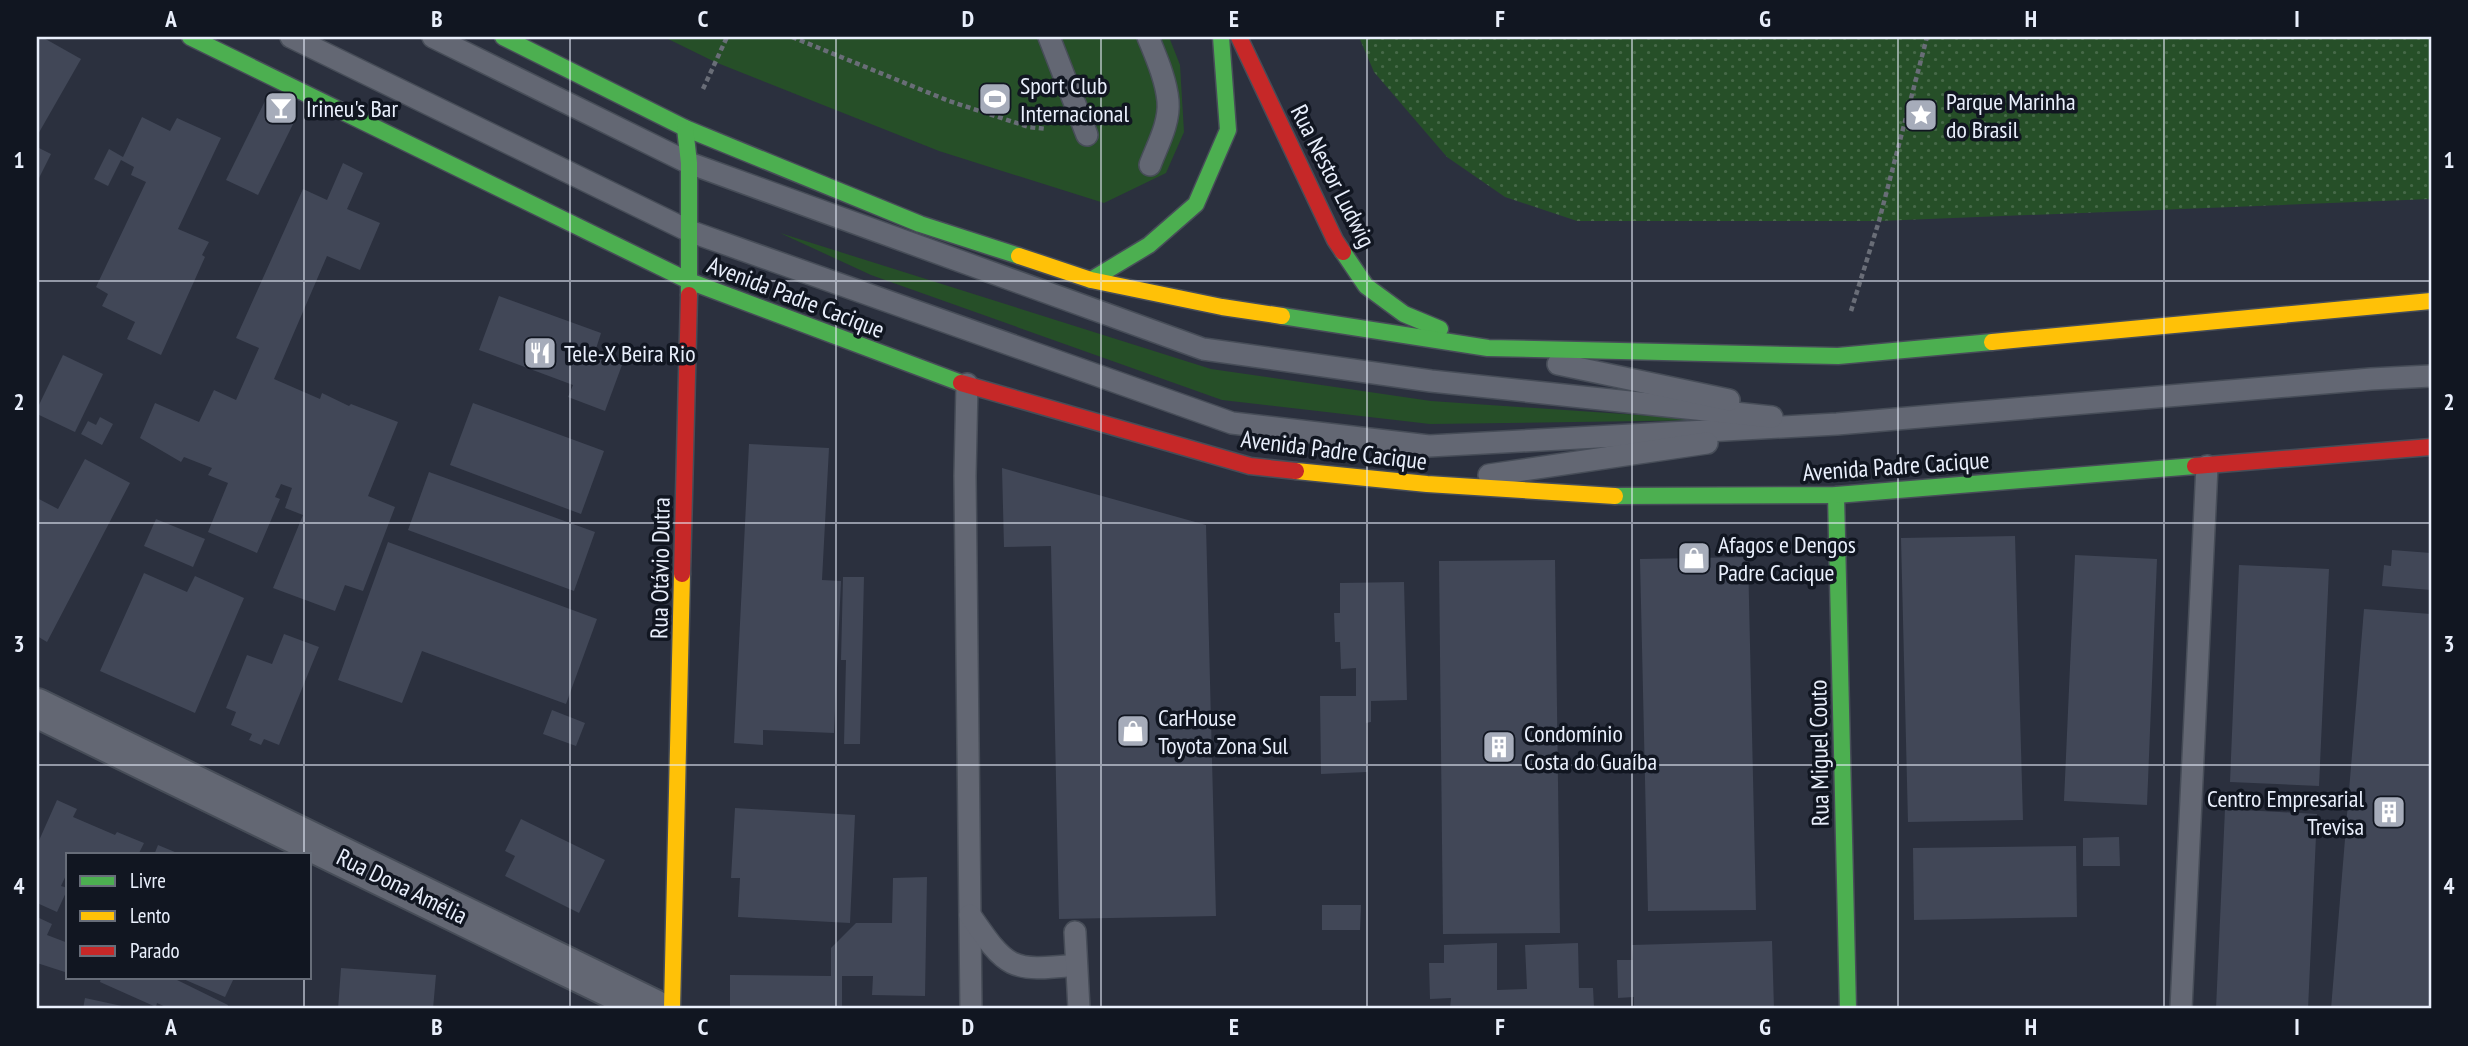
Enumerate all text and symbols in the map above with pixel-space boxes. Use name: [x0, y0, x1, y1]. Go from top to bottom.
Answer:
text: A: [164, 4, 177, 33]
text: B: [431, 4, 443, 33]
text: C: [698, 4, 709, 33]
text: D: [962, 4, 974, 33]
text: E: [1229, 4, 1239, 33]
text: F: [1495, 4, 1505, 33]
text: G: [1759, 4, 1771, 33]
text: H: [2025, 4, 2037, 33]
text: I: [2294, 4, 2300, 33]
place label: Sport Club Internacional: [1020, 70, 1129, 129]
sports icon: Sport Club Internacional: [976, 80, 1014, 118]
place label: Parque Marinha do Brasil: [1946, 86, 2076, 145]
bar icon: Irineu's Bar: [262, 89, 300, 127]
place label: Irineu's Bar: [306, 93, 398, 124]
place icon: Parque Marinha do Brasil: [1902, 96, 1940, 134]
street label: Rua Nestor Ludwig: [1284, 99, 1382, 253]
text: 1: [14, 145, 25, 174]
text: 1: [2444, 145, 2455, 174]
street label: Avenida Padre Cacique: [703, 249, 889, 345]
restaurant icon: Tele-X Beira Rio: [521, 334, 559, 372]
place label: Tele-X Beira Rio: [564, 338, 696, 369]
text: 2: [14, 387, 25, 416]
text: 2: [2444, 387, 2455, 416]
street label: Avenida Padre Cacique: [1239, 423, 1429, 477]
street label: Avenida Padre Cacique: [1802, 444, 1990, 488]
street label: Rua Otávio Dutra: [643, 497, 677, 639]
place label: Afagos e Dengos Padre Cacique: [1718, 529, 1856, 588]
shop icon: Afagos e Dengos Padre Cacique: [1675, 539, 1713, 577]
text: 3: [14, 629, 25, 658]
text: 3: [2444, 629, 2455, 658]
street label: Rua Miguel Couto: [1802, 680, 1836, 826]
place label: CarHouse Toyota Zona Sul: [1158, 702, 1289, 761]
shop icon: CarHouse Toyota Zona Sul: [1114, 712, 1152, 750]
place label: Condomínio Costa do Guaíba: [1524, 718, 1657, 777]
building icon: Condomínio Costa do Guaíba: [1480, 728, 1518, 766]
place label: Centro Empresarial Trevisa: [2207, 783, 2364, 842]
building icon: Centro Empresarial Trevisa: [2370, 793, 2408, 831]
street label: Rua Dona Amélia: [332, 841, 472, 931]
legend: [66, 853, 312, 979]
text: Livre: [130, 867, 166, 894]
text: 4: [14, 871, 25, 900]
text: 4: [2444, 871, 2455, 900]
text: Lento: [130, 902, 170, 929]
text: Parado: [130, 937, 180, 964]
text: A: [164, 1012, 177, 1041]
text: B: [431, 1012, 443, 1041]
text: C: [698, 1012, 709, 1041]
text: D: [962, 1012, 974, 1041]
text: E: [1229, 1012, 1239, 1041]
text: F: [1495, 1012, 1505, 1041]
text: G: [1759, 1012, 1771, 1041]
text: H: [2025, 1012, 2037, 1041]
text: I: [2294, 1012, 2300, 1041]

